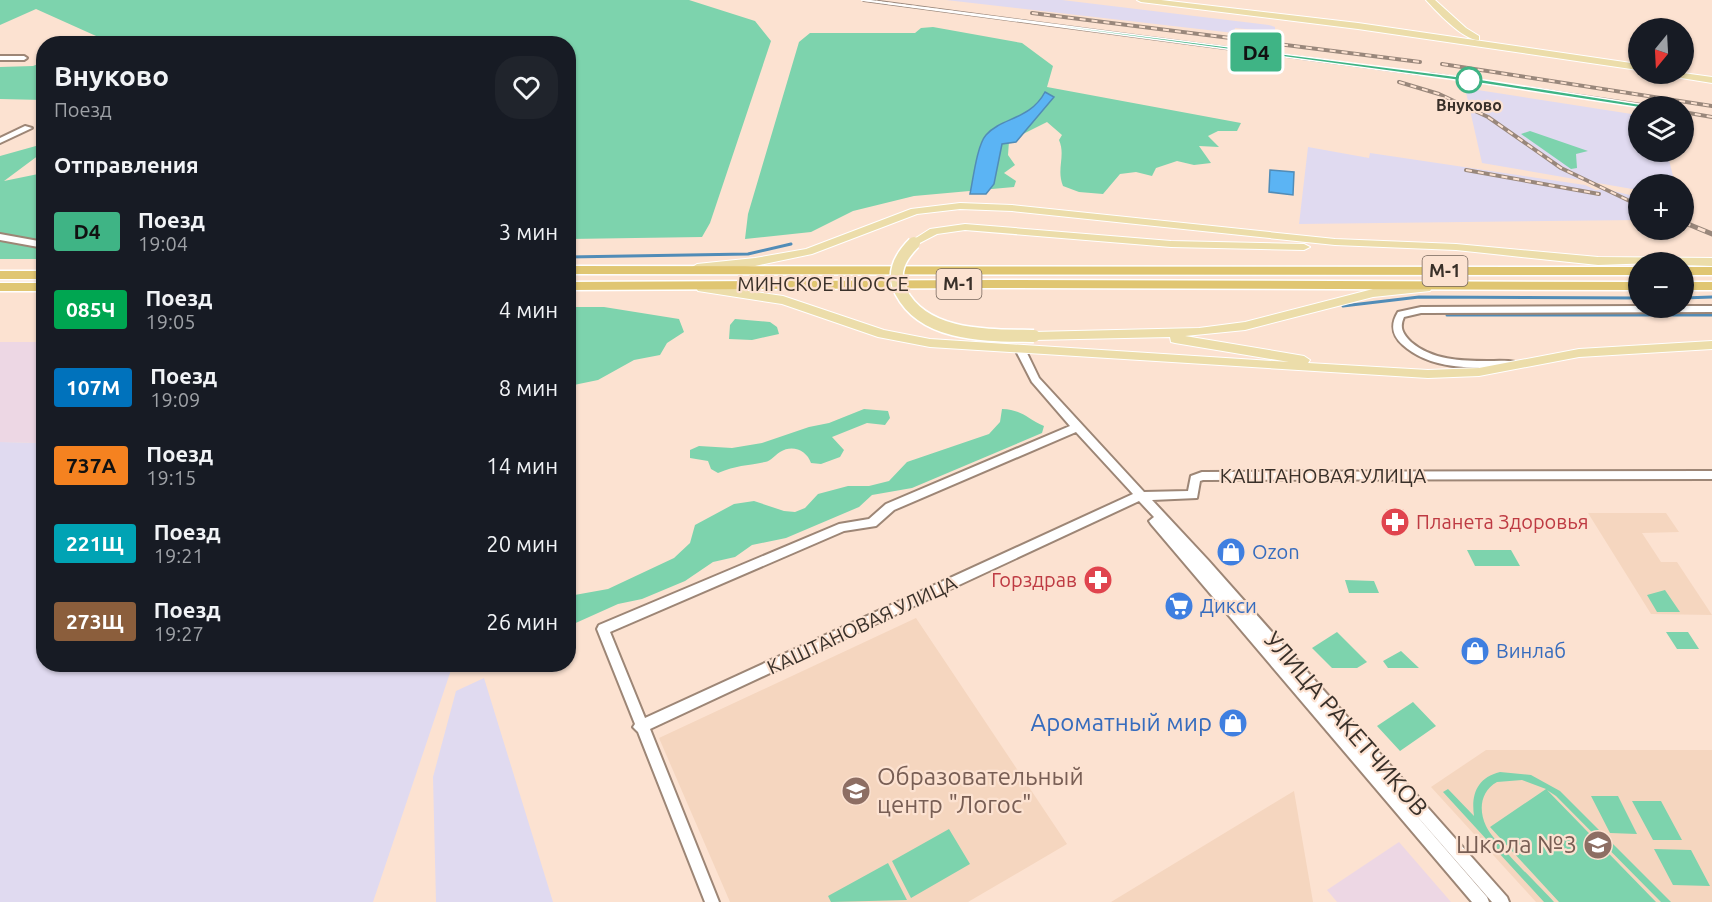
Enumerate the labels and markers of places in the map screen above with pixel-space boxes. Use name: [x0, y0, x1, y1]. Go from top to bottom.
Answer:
marker: Внуково: [1456, 67, 1482, 93]
place label: Внуково: [1436, 96, 1502, 114]
pharmacy icon: Планета Здоровья: [1379, 506, 1411, 538]
place label: Планета Здоровья: [1416, 510, 1588, 533]
shop icon: Ozon: [1215, 536, 1247, 568]
place label: Ozon: [1252, 540, 1300, 563]
pharmacy icon: Горздрав: [1082, 564, 1114, 596]
place label: Горздрав: [991, 568, 1077, 591]
supermarket icon: Дикси: [1163, 590, 1195, 622]
place label: Дикси: [1200, 594, 1257, 617]
shop icon: Винлаб: [1459, 635, 1491, 667]
place label: Винлаб: [1496, 639, 1566, 662]
shop icon: Ароматный мир: [1217, 707, 1249, 739]
place label: Ароматный мир: [1031, 709, 1212, 736]
place label: Образовательный центр "Логос": [877, 763, 1084, 818]
school or university icon: Образовательный центр "Логос": [840, 775, 872, 807]
school or university icon: Школа №3: [1582, 829, 1614, 861]
place label: Школа №3: [1456, 831, 1577, 858]

